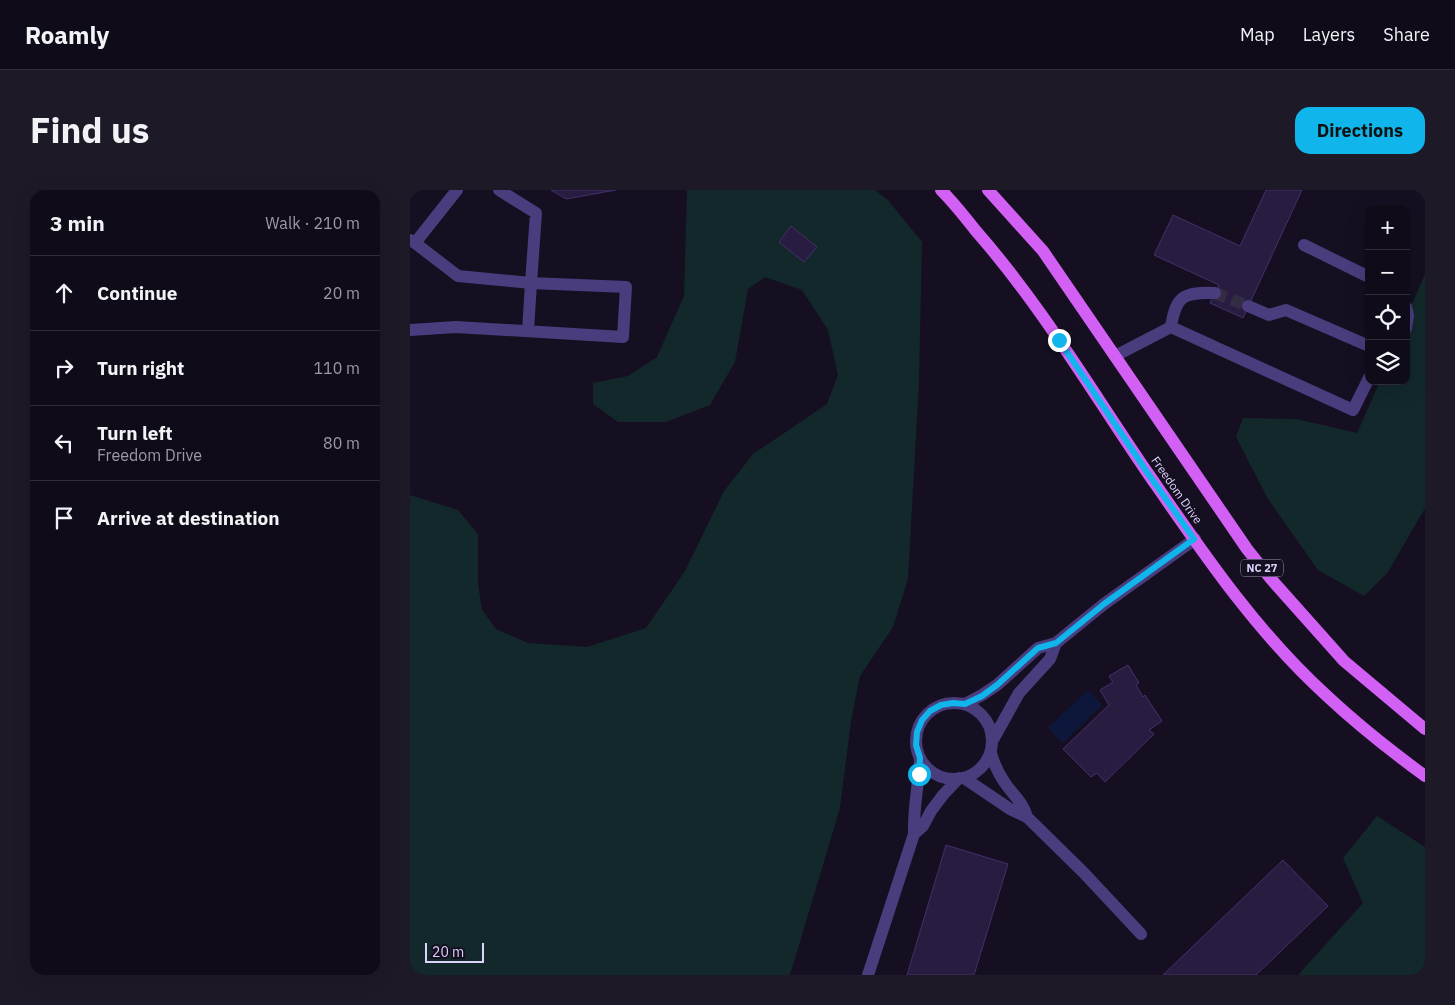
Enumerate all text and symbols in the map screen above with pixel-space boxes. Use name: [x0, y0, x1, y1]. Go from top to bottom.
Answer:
text: Roamly: [25, 19, 109, 51]
text: Map: [1240, 23, 1275, 46]
text: Layers: [1303, 23, 1355, 46]
text: Share: [1383, 23, 1430, 46]
text: Find us: [30, 107, 149, 153]
button: Directions: [1295, 107, 1425, 154]
map controls: [1365, 205, 1410, 385]
button: +: [1365, 205, 1410, 250]
text: 3 min: [50, 209, 105, 237]
text: Walk · 210 m: [265, 213, 360, 233]
button: −: [1365, 250, 1410, 295]
icon: ahead: [50, 279, 78, 307]
text: Continue: [97, 281, 177, 305]
text: 20 m: [323, 283, 360, 303]
button: locate: [1365, 295, 1410, 340]
route end: [1048, 329, 1071, 352]
button: layers: [1365, 340, 1410, 385]
icon: right: [50, 354, 78, 382]
text: Turn right: [97, 356, 184, 380]
text: 110 m: [313, 358, 360, 378]
text: Turn left: [97, 421, 173, 445]
icon: left: [50, 429, 78, 457]
text: 80 m: [323, 433, 360, 453]
text: Freedom Drive: [97, 445, 202, 465]
street label: Freedom Drive: [1148, 453, 1206, 527]
icon: arrive: [50, 504, 78, 532]
text: Arrive at destination: [97, 506, 280, 530]
road number: NC 27: [1241, 559, 1283, 576]
route start: [908, 763, 931, 786]
scale bar: [425, 940, 484, 963]
text: 20 m: [432, 943, 464, 961]

